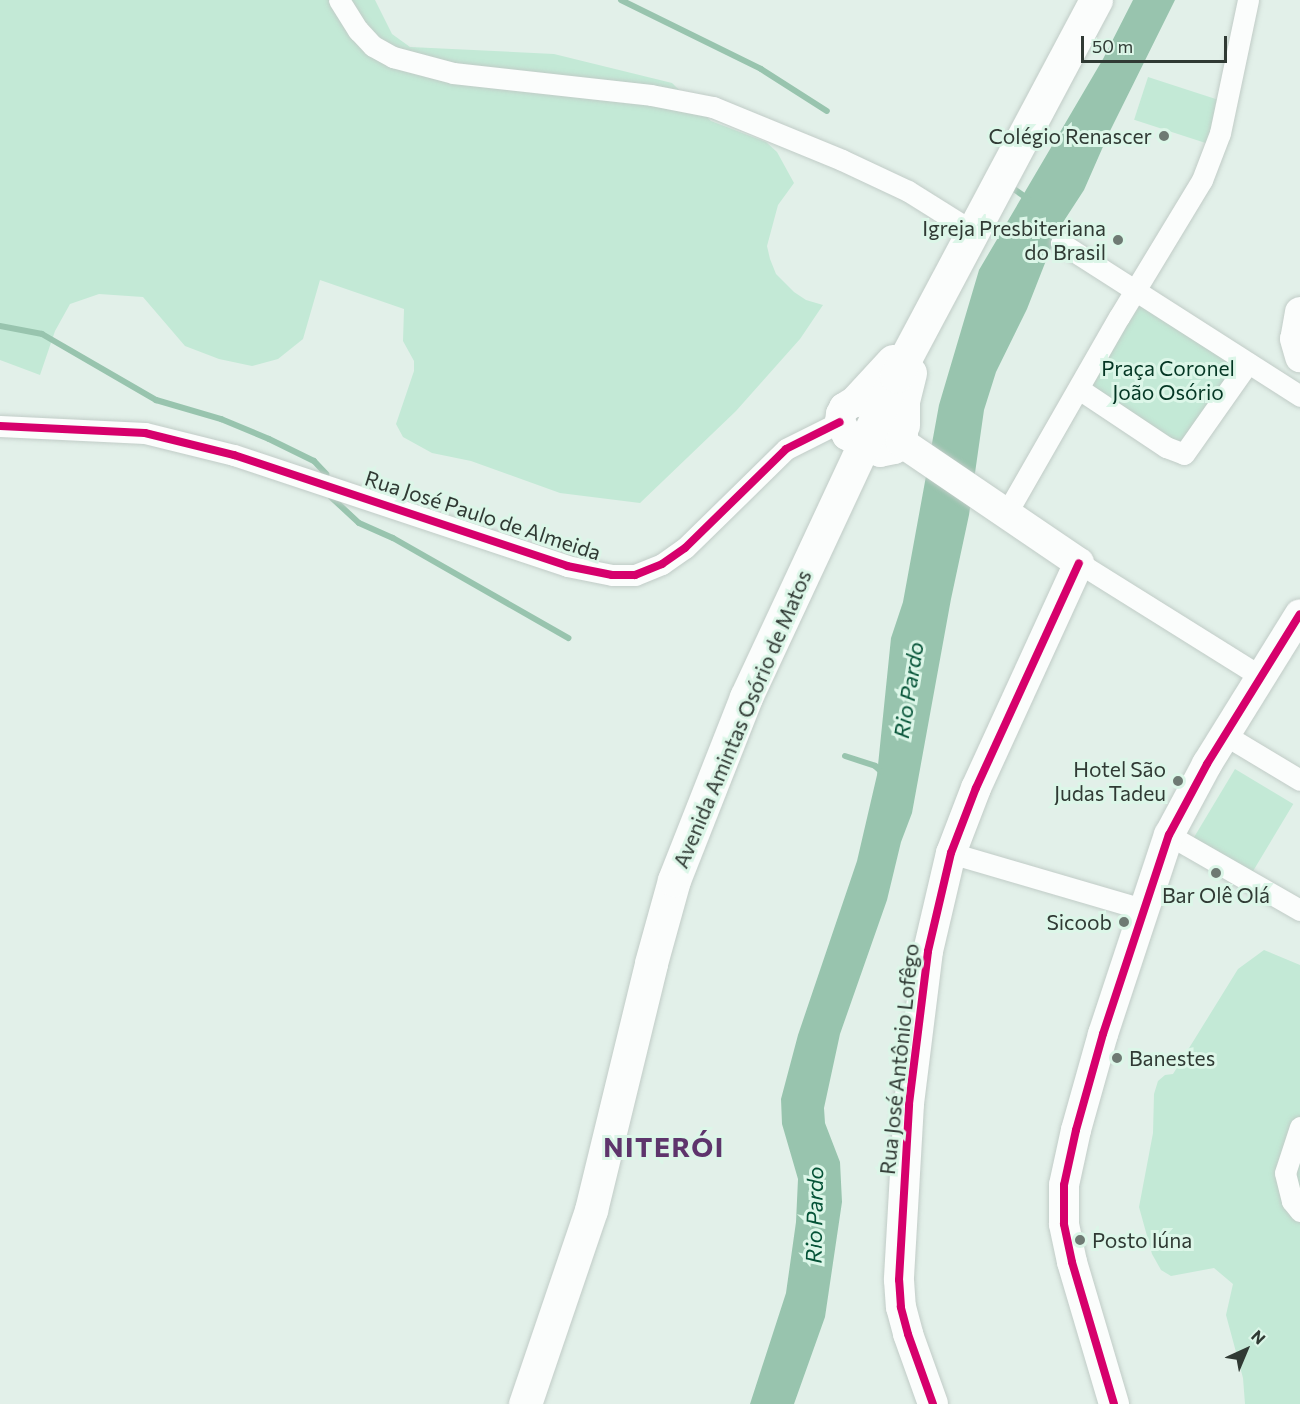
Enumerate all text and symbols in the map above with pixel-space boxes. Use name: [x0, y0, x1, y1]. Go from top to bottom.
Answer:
scale bar: [1084, 24, 1230, 62]
text: 50 m: [1092, 35, 1133, 57]
place label: Colégio Renascer: [988, 123, 1152, 149]
marker: Colégio Renascer: [1157, 129, 1171, 143]
place label: Igreja Presbiteriana do Brasil: [922, 215, 1106, 265]
marker: Igreja Presbiteriana do Brasil: [1111, 233, 1125, 247]
park label: Praça Coronel João Osório: [1101, 355, 1235, 405]
street label: Rua José Paulo de Almeida: [362, 465, 604, 565]
street label: Avenida Amintas Osório de Matos: [668, 566, 816, 872]
water label: Rio Pardo: [887, 640, 929, 740]
place label: Hotel São Judas Tadeu: [1054, 756, 1166, 806]
marker: Hotel São Judas Tadeu: [1171, 774, 1185, 788]
marker: Bar Olê Olá: [1209, 866, 1223, 880]
place label: Bar Olê Olá: [1162, 882, 1270, 908]
place label: Sicoob: [1046, 909, 1112, 935]
marker: Sicoob: [1117, 915, 1131, 929]
street label: Rua José Antônio Lofêgo: [874, 942, 924, 1176]
place label: Banestes: [1129, 1045, 1215, 1071]
marker: Banestes: [1110, 1051, 1124, 1065]
district label: NITERÓI: [603, 1131, 725, 1163]
water label: Rio Pardo: [800, 1166, 828, 1264]
place label: Posto Iúna: [1092, 1227, 1192, 1253]
marker: Posto Iúna: [1073, 1233, 1087, 1247]
north arrow: [1216, 1320, 1276, 1380]
text: N: [1248, 1326, 1270, 1348]

